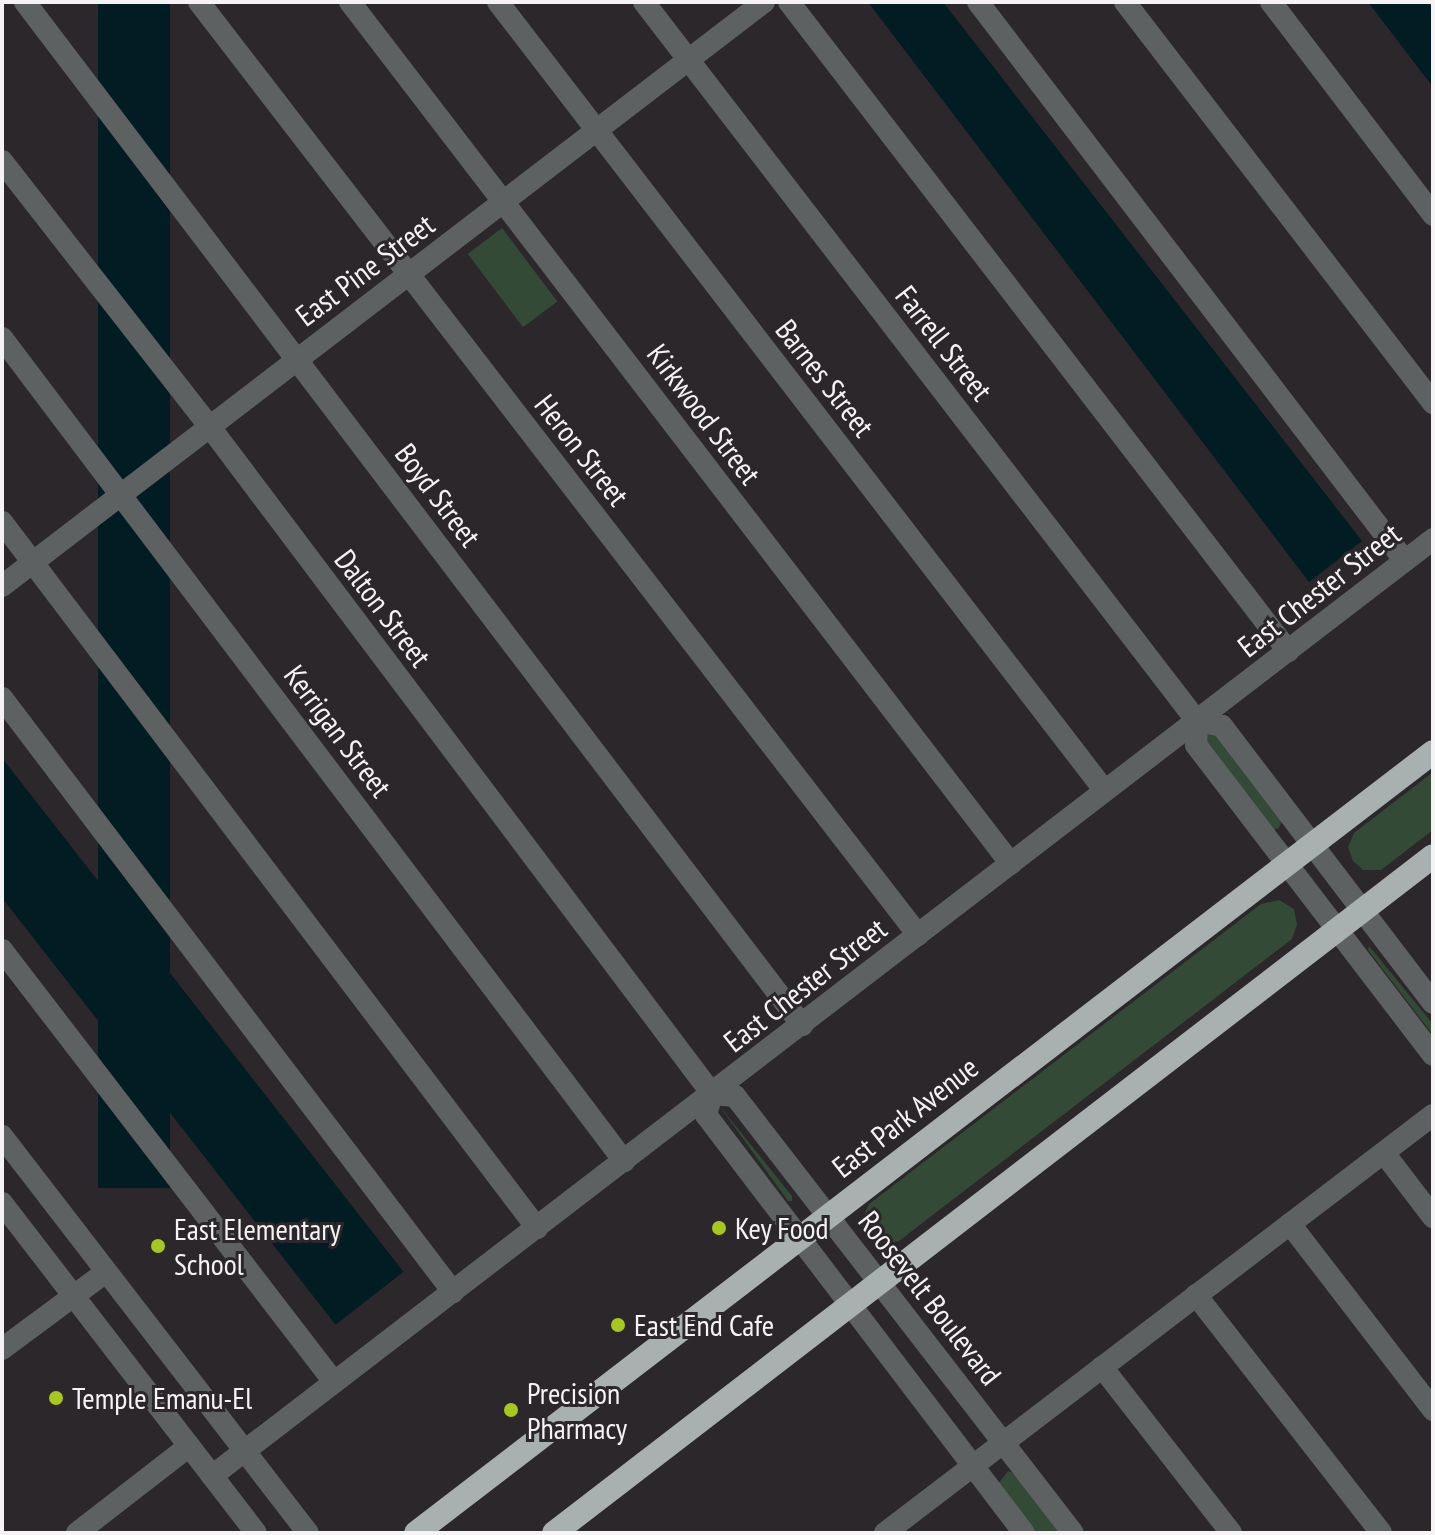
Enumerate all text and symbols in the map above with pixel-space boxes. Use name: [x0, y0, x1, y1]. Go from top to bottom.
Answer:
street label: East Pine Street: [289, 206, 441, 334]
street label: Farrell Street: [888, 278, 1000, 408]
street label: Barnes Street: [768, 312, 882, 444]
street label: Kirkwood Street: [640, 337, 768, 491]
street label: Heron Street: [527, 387, 637, 513]
street label: Boyd Street: [388, 436, 488, 554]
street label: East Chester Street: [1231, 515, 1407, 665]
street label: Dalton Street: [327, 542, 439, 674]
street label: Kerrigan Street: [277, 658, 399, 804]
street label: East Chester Street: [717, 910, 893, 1060]
street label: East Park Avenue: [824, 1049, 986, 1185]
street label: Roosevelt Boulevard: [851, 1204, 1009, 1392]
place label: Key Food: [735, 1210, 829, 1246]
place label: East Elementary School: [174, 1211, 341, 1282]
marker: Key Food: [710, 1219, 728, 1237]
marker: East Elementary School: [149, 1237, 167, 1255]
place label: East End Cafe: [634, 1307, 774, 1343]
marker: East End Cafe: [609, 1316, 627, 1334]
place label: Precision Pharmacy: [527, 1375, 627, 1446]
place label: Temple Emanu-El: [72, 1380, 252, 1416]
marker: Temple Emanu-El: [47, 1389, 65, 1407]
marker: Precision Pharmacy: [502, 1401, 520, 1419]

